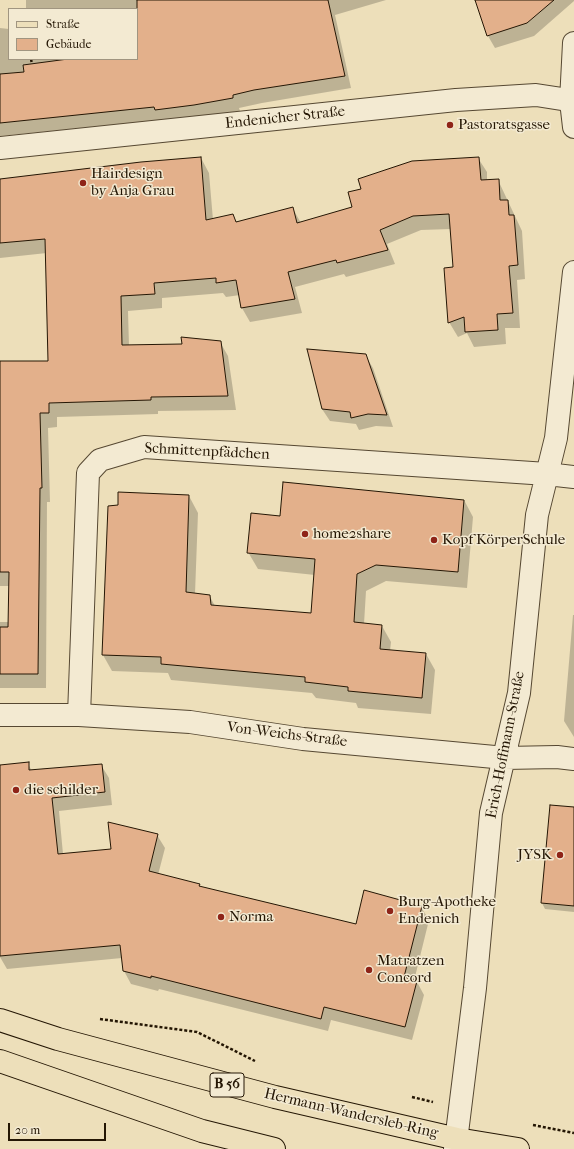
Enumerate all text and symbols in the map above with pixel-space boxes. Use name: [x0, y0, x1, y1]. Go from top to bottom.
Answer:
legend: [8, 8, 138, 60]
text: Straße: [46, 17, 80, 31]
text: Gebäude: [46, 37, 91, 51]
street label: Endenicher Straße: [224, 103, 346, 133]
place label: Pastoratsgasse: [458, 116, 550, 134]
marker: Pastoratsgasse: [445, 120, 455, 130]
place label: Hairdesign by Anja Grau: [91, 165, 174, 200]
marker: Hairdesign by Anja Grau: [78, 178, 88, 188]
street label: Schmittenpfädchen: [144, 440, 270, 464]
place label: home2share: [313, 525, 391, 543]
marker: home2share: [300, 529, 310, 539]
place label: KopfKörperSchule: [442, 531, 565, 549]
marker: KopfKörperSchule: [429, 535, 439, 545]
street label: Erich-Hoffmann-Straße: [483, 670, 529, 820]
street label: Von-Weichs-Straße: [226, 719, 348, 751]
place label: die schilder: [24, 781, 98, 799]
marker: die schilder: [11, 785, 21, 795]
place label: JYSK: [517, 846, 552, 864]
marker: JYSK: [555, 850, 565, 860]
place label: Burg-Apotheke Endenich: [398, 893, 496, 928]
marker: Burg-Apotheke Endenich: [385, 906, 395, 916]
place label: Norma: [229, 908, 273, 926]
marker: Norma: [216, 912, 226, 922]
place label: Matratzen Concord: [377, 952, 444, 987]
marker: Matratzen Concord: [364, 965, 374, 975]
road number: B 56: [210, 1073, 244, 1097]
street label: Hermann-Wandersleb-Ring: [262, 1085, 440, 1143]
scale bar: [10, 1115, 108, 1141]
text: 20 m: [15, 1123, 40, 1137]

